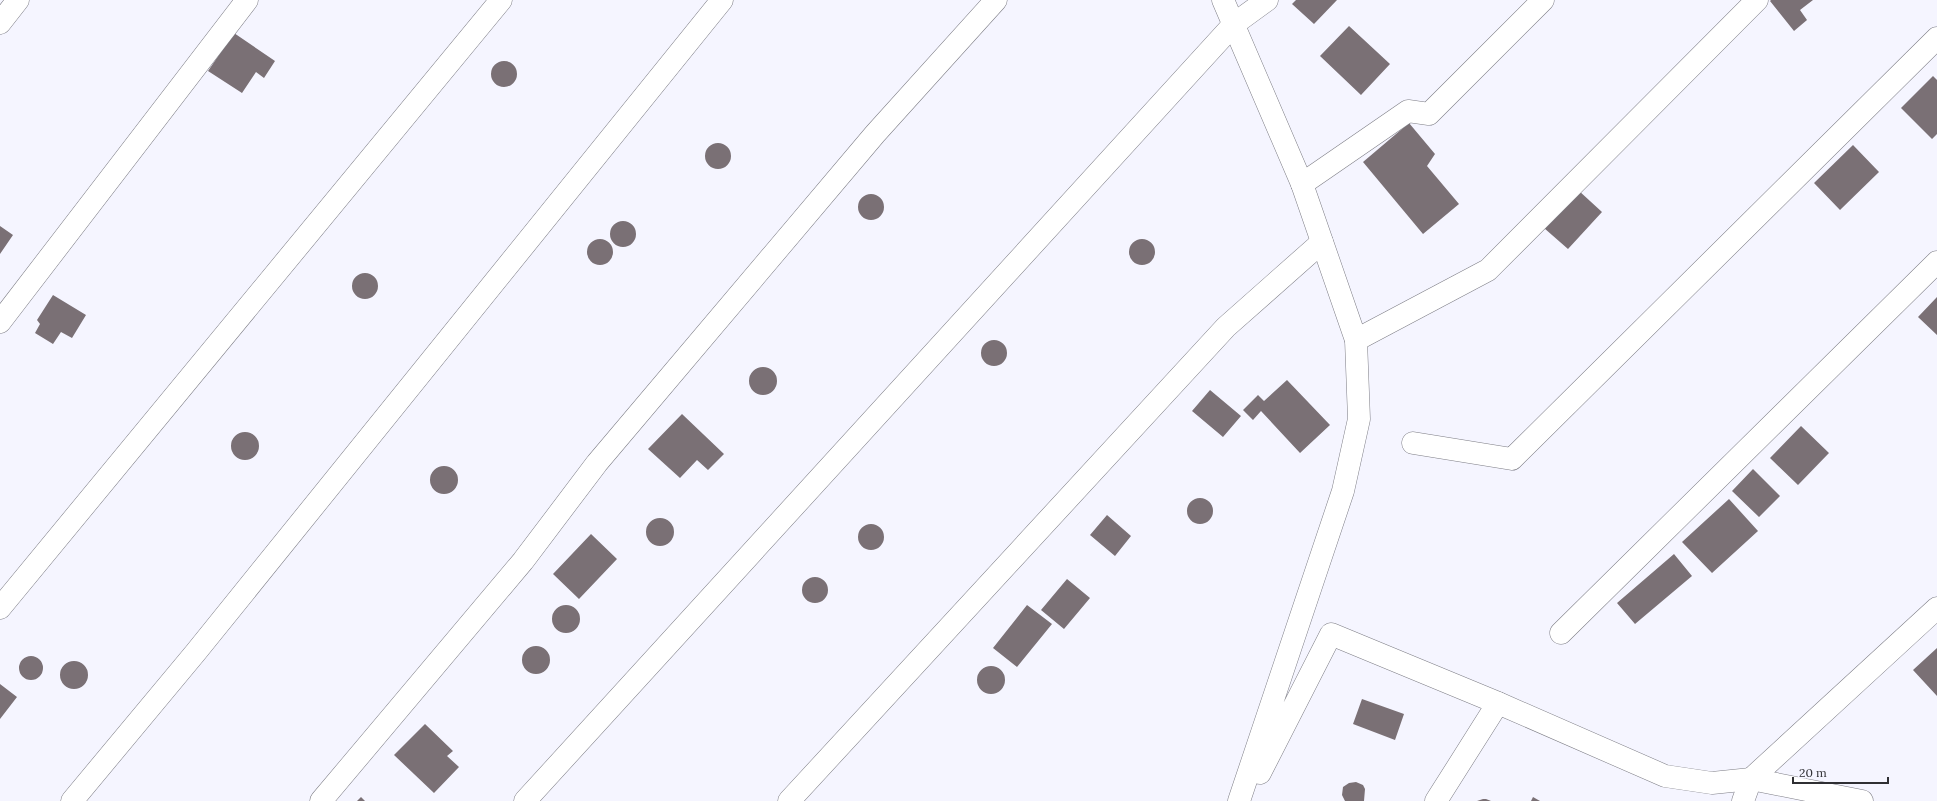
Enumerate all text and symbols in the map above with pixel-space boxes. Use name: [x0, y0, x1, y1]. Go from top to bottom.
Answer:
scale bar: [1793, 759, 1888, 785]
text: 20 m: [1799, 765, 1827, 780]

